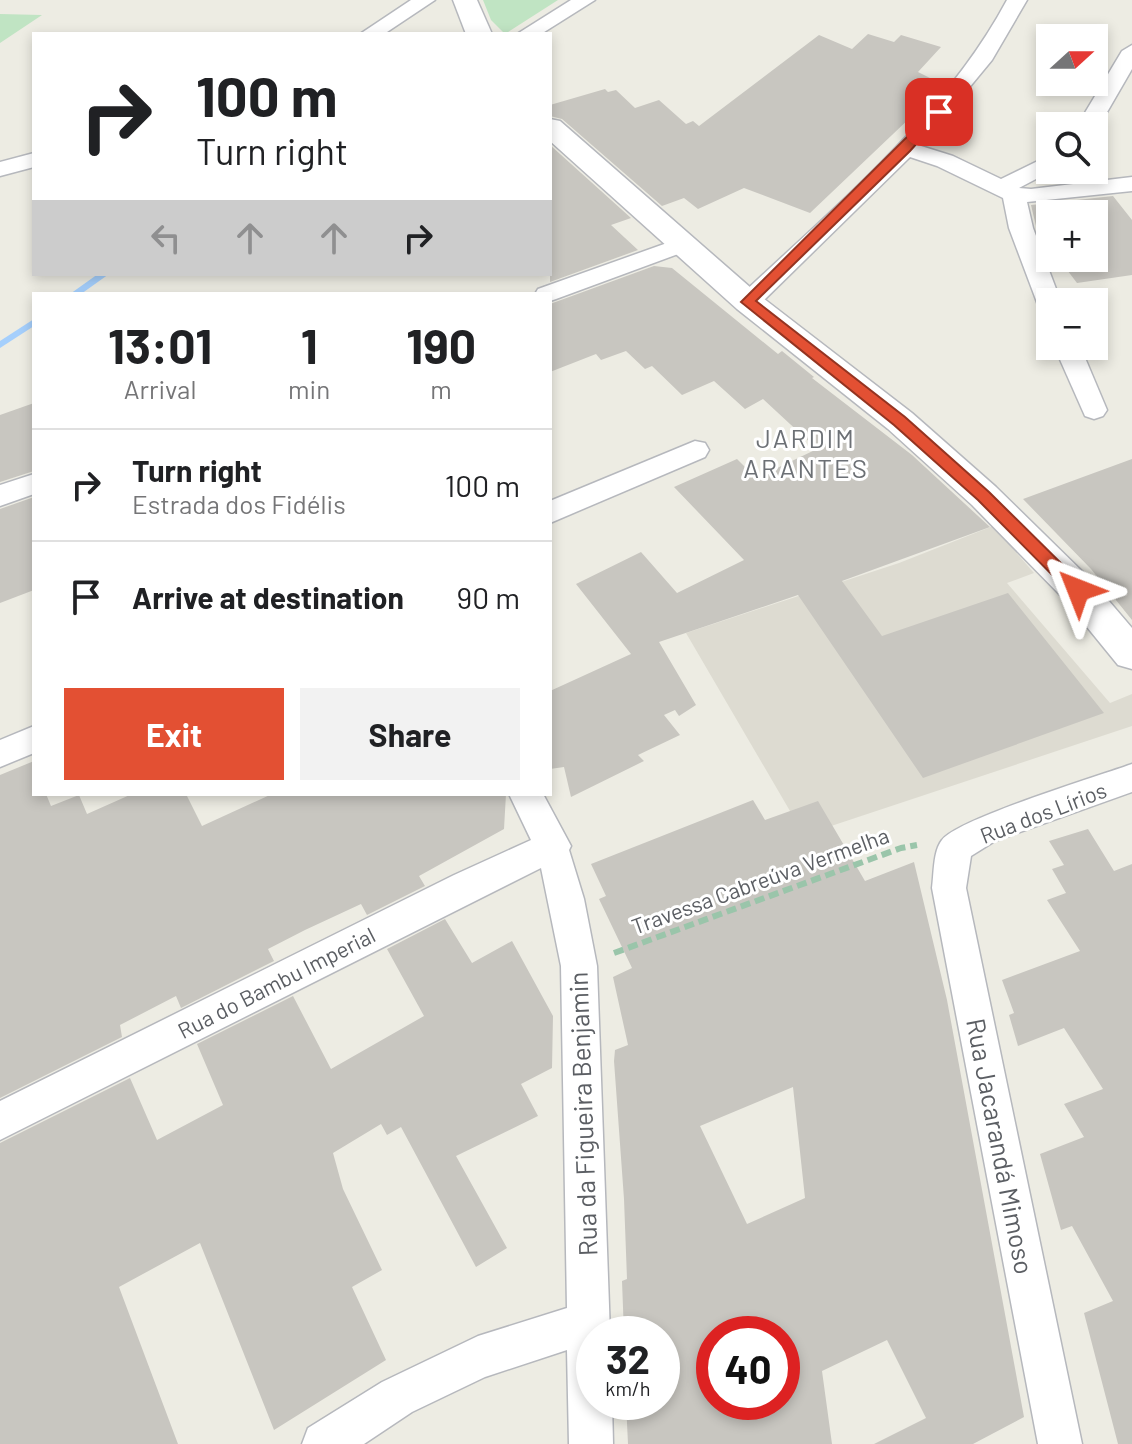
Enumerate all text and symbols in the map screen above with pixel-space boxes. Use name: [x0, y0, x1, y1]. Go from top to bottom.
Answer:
north arrow: [1036, 24, 1108, 96]
map controls: [1036, 24, 1108, 360]
text: 100 m: [196, 61, 338, 128]
icon: right: [64, 64, 168, 168]
pin: [905, 78, 973, 146]
icon: arrive: [917, 90, 961, 134]
button: search: [1036, 112, 1108, 184]
text: Turn right: [196, 129, 348, 172]
button: +: [1036, 200, 1108, 272]
icon: left: [144, 216, 188, 260]
icon: ahead: [228, 216, 272, 260]
icon: ahead: [312, 216, 356, 260]
icon: right: [396, 216, 440, 260]
button: −: [1036, 288, 1108, 360]
text: 13:01: [108, 316, 212, 374]
text: 1: [301, 316, 318, 374]
text: 190: [406, 316, 476, 374]
text: Arrival: [124, 373, 196, 404]
text: min: [288, 373, 330, 404]
text: m: [430, 373, 452, 404]
district label: JARDIM ARANTES: [743, 422, 869, 483]
text: Turn right: [132, 452, 262, 488]
icon: right: [64, 463, 108, 507]
text: 100 m: [445, 467, 520, 503]
text: Estrada dos Fidélis: [132, 488, 346, 519]
position arrow: [1036, 548, 1120, 632]
icon: arrive: [64, 575, 108, 619]
text: Arrive at destination: [132, 579, 404, 615]
text: 90 m: [457, 579, 520, 615]
button: Exit: [64, 688, 284, 780]
button: Share: [300, 688, 520, 780]
street label: Rua dos Lírios: [976, 776, 1110, 848]
street label: Travessa Cabreúva Vermelha: [628, 821, 892, 939]
street label: Rua do Bambu Imperial: [173, 921, 379, 1043]
street label: Rua da Figueira Benjamin: [562, 971, 602, 1257]
street label: Rua Jacarandá Mimoso: [961, 1015, 1041, 1277]
speed limit sign: 40: [696, 1316, 800, 1420]
text: 32: [606, 1334, 650, 1382]
text: km/h: [605, 1376, 651, 1400]

